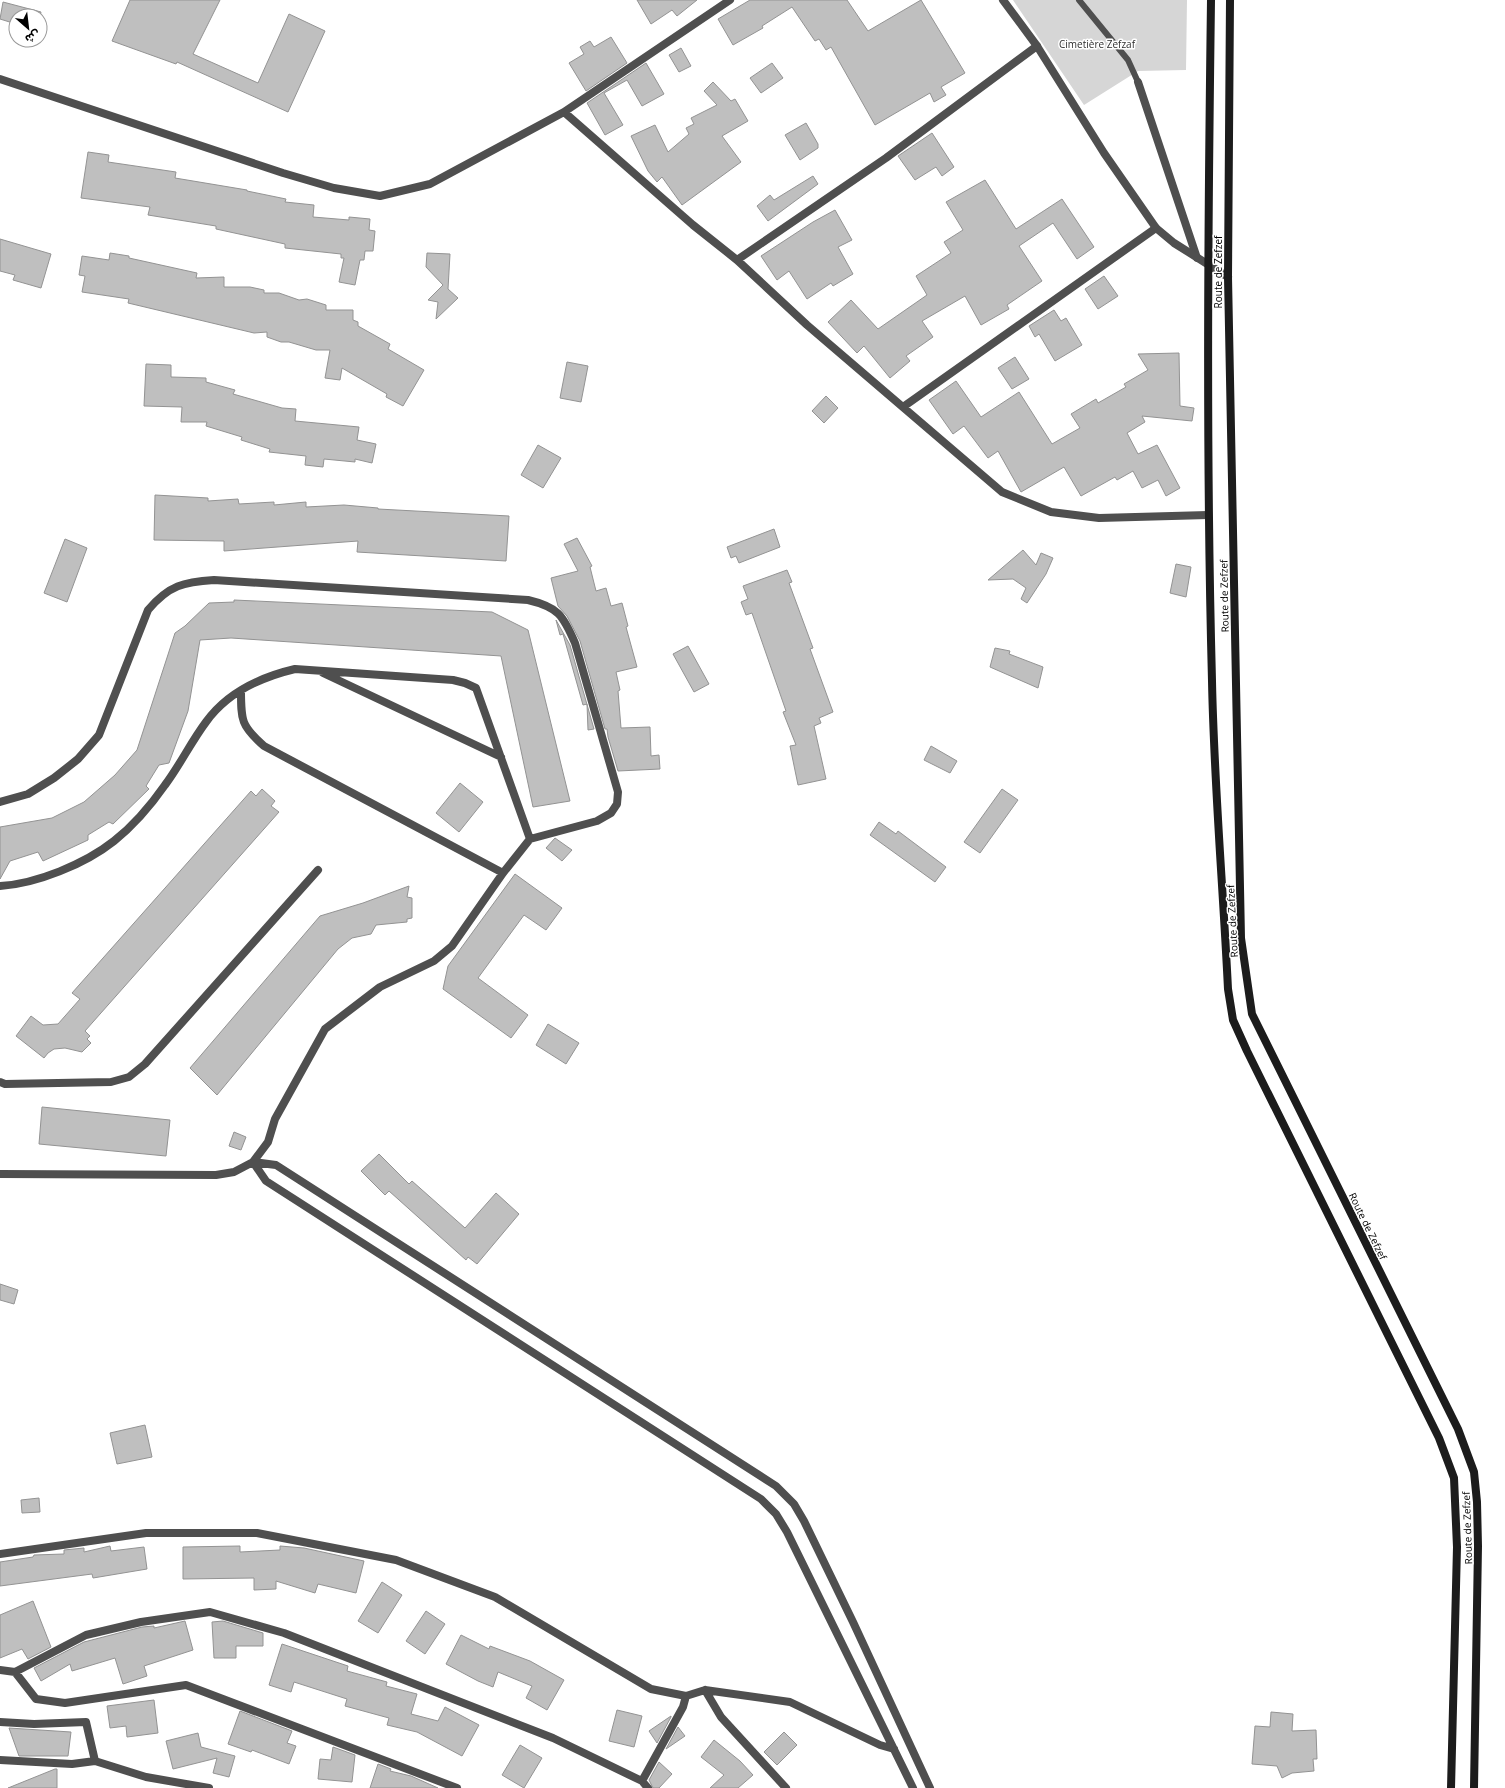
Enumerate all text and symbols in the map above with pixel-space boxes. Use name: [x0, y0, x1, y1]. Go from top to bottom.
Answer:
north arrow: [8, 8, 48, 48]
text: ش: [23, 27, 43, 47]
park label: Cimetière Zefzaf: [1059, 37, 1136, 51]
street label: Route de Zefzef: [1211, 235, 1225, 308]
street label: Route de Zefzef: [1216, 559, 1232, 633]
street label: Route de Zefzef: [1223, 884, 1241, 958]
street label: Route de Zefzef: [1346, 1190, 1391, 1262]
street label: Route de Zefzef: [1459, 1491, 1475, 1565]

